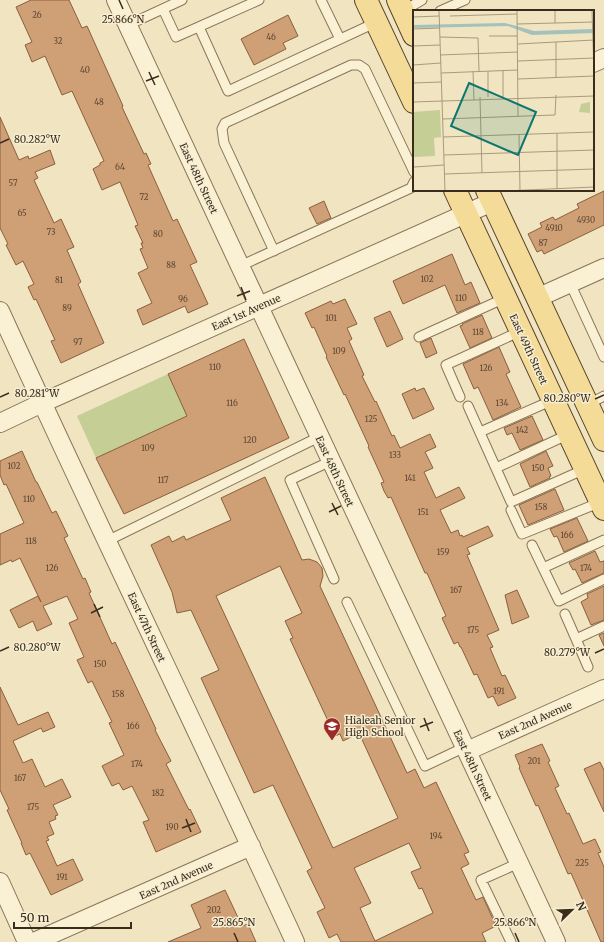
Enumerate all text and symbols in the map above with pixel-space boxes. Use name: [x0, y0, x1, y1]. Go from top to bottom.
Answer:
house number: 26: [32, 10, 42, 20]
inset map: [413, 10, 594, 191]
text: 25.866°N: [102, 13, 145, 26]
house number: 46: [266, 32, 276, 42]
house number: 32: [53, 36, 63, 46]
house number: 40: [80, 65, 90, 75]
house number: 48: [94, 97, 104, 107]
text: 80.282°W: [14, 133, 61, 146]
street label: East 48th Street: [176, 141, 221, 216]
house number: 64: [115, 162, 125, 172]
house number: 57: [9, 178, 18, 188]
house number: 72: [139, 192, 149, 202]
house number: 65: [17, 208, 27, 218]
house number: 4930: [577, 215, 595, 225]
house number: 4910: [545, 223, 563, 233]
house number: 73: [47, 227, 56, 237]
house number: 80: [153, 229, 163, 239]
house number: 87: [538, 238, 548, 248]
house number: 88: [166, 260, 176, 270]
house number: 102: [421, 274, 434, 284]
house number: 81: [55, 275, 63, 285]
street label: East 1st Avenue: [210, 291, 283, 333]
house number: 110: [455, 293, 467, 303]
house number: 96: [178, 294, 188, 304]
house number: 89: [62, 303, 72, 313]
street label: East 49th Street: [507, 312, 551, 387]
house number: 101: [325, 313, 337, 323]
house number: 118: [472, 327, 484, 337]
house number: 97: [73, 337, 83, 347]
house number: 109: [332, 346, 346, 356]
house number: 110: [209, 362, 221, 372]
house number: 126: [480, 363, 493, 373]
text: 80.281°W: [15, 387, 60, 400]
text: 80.280°W: [543, 392, 592, 405]
house number: 116: [226, 398, 238, 408]
house number: 134: [496, 398, 508, 408]
house number: 125: [365, 414, 378, 424]
house number: 142: [516, 425, 528, 435]
street label: East 48th Street: [312, 434, 357, 509]
house number: 120: [243, 435, 257, 445]
house number: 109: [141, 443, 155, 453]
house number: 133: [389, 450, 402, 460]
house number: 102: [8, 461, 21, 471]
house number: 150: [531, 463, 545, 473]
house number: 141: [404, 473, 416, 483]
house number: 117: [157, 475, 169, 485]
house number: 110: [23, 494, 35, 504]
house number: 158: [535, 502, 548, 512]
house number: 151: [417, 507, 429, 517]
house number: 166: [561, 530, 574, 540]
house number: 118: [25, 536, 37, 546]
house number: 159: [437, 547, 449, 557]
house number: 126: [46, 563, 59, 573]
house number: 174: [580, 563, 592, 573]
house number: 167: [450, 585, 462, 595]
street label: East 47th Street: [125, 590, 168, 664]
house number: 175: [467, 625, 479, 635]
text: 80.280°W: [13, 641, 62, 654]
text: 80.279°W: [544, 646, 591, 659]
house number: 150: [93, 659, 107, 669]
house number: 191: [493, 686, 505, 696]
house number: 158: [112, 689, 125, 699]
street label: East 2nd Avenue: [496, 698, 574, 743]
place label: Hialeah Senior High School: [345, 714, 416, 739]
school or university icon: Hialeah Senior High School: [322, 716, 342, 741]
house number: 166: [127, 721, 140, 731]
street label: East 48th Street: [450, 728, 495, 803]
house number: 201: [527, 756, 541, 766]
house number: 174: [131, 759, 143, 769]
house number: 167: [14, 773, 26, 783]
house number: 182: [152, 788, 165, 798]
house number: 175: [27, 802, 39, 812]
house number: 190: [165, 822, 179, 832]
house number: 194: [430, 831, 442, 841]
street label: East 2nd Avenue: [137, 858, 215, 903]
house number: 225: [575, 858, 589, 868]
house number: 191: [56, 872, 68, 882]
north arrow: [552, 890, 592, 930]
text: N: [573, 899, 589, 913]
scale bar: [14, 904, 131, 930]
house number: 202: [207, 905, 221, 915]
text: 50 m: [20, 910, 49, 925]
text: 25.865°N: [213, 916, 256, 929]
text: 25.866°N: [494, 916, 537, 929]

